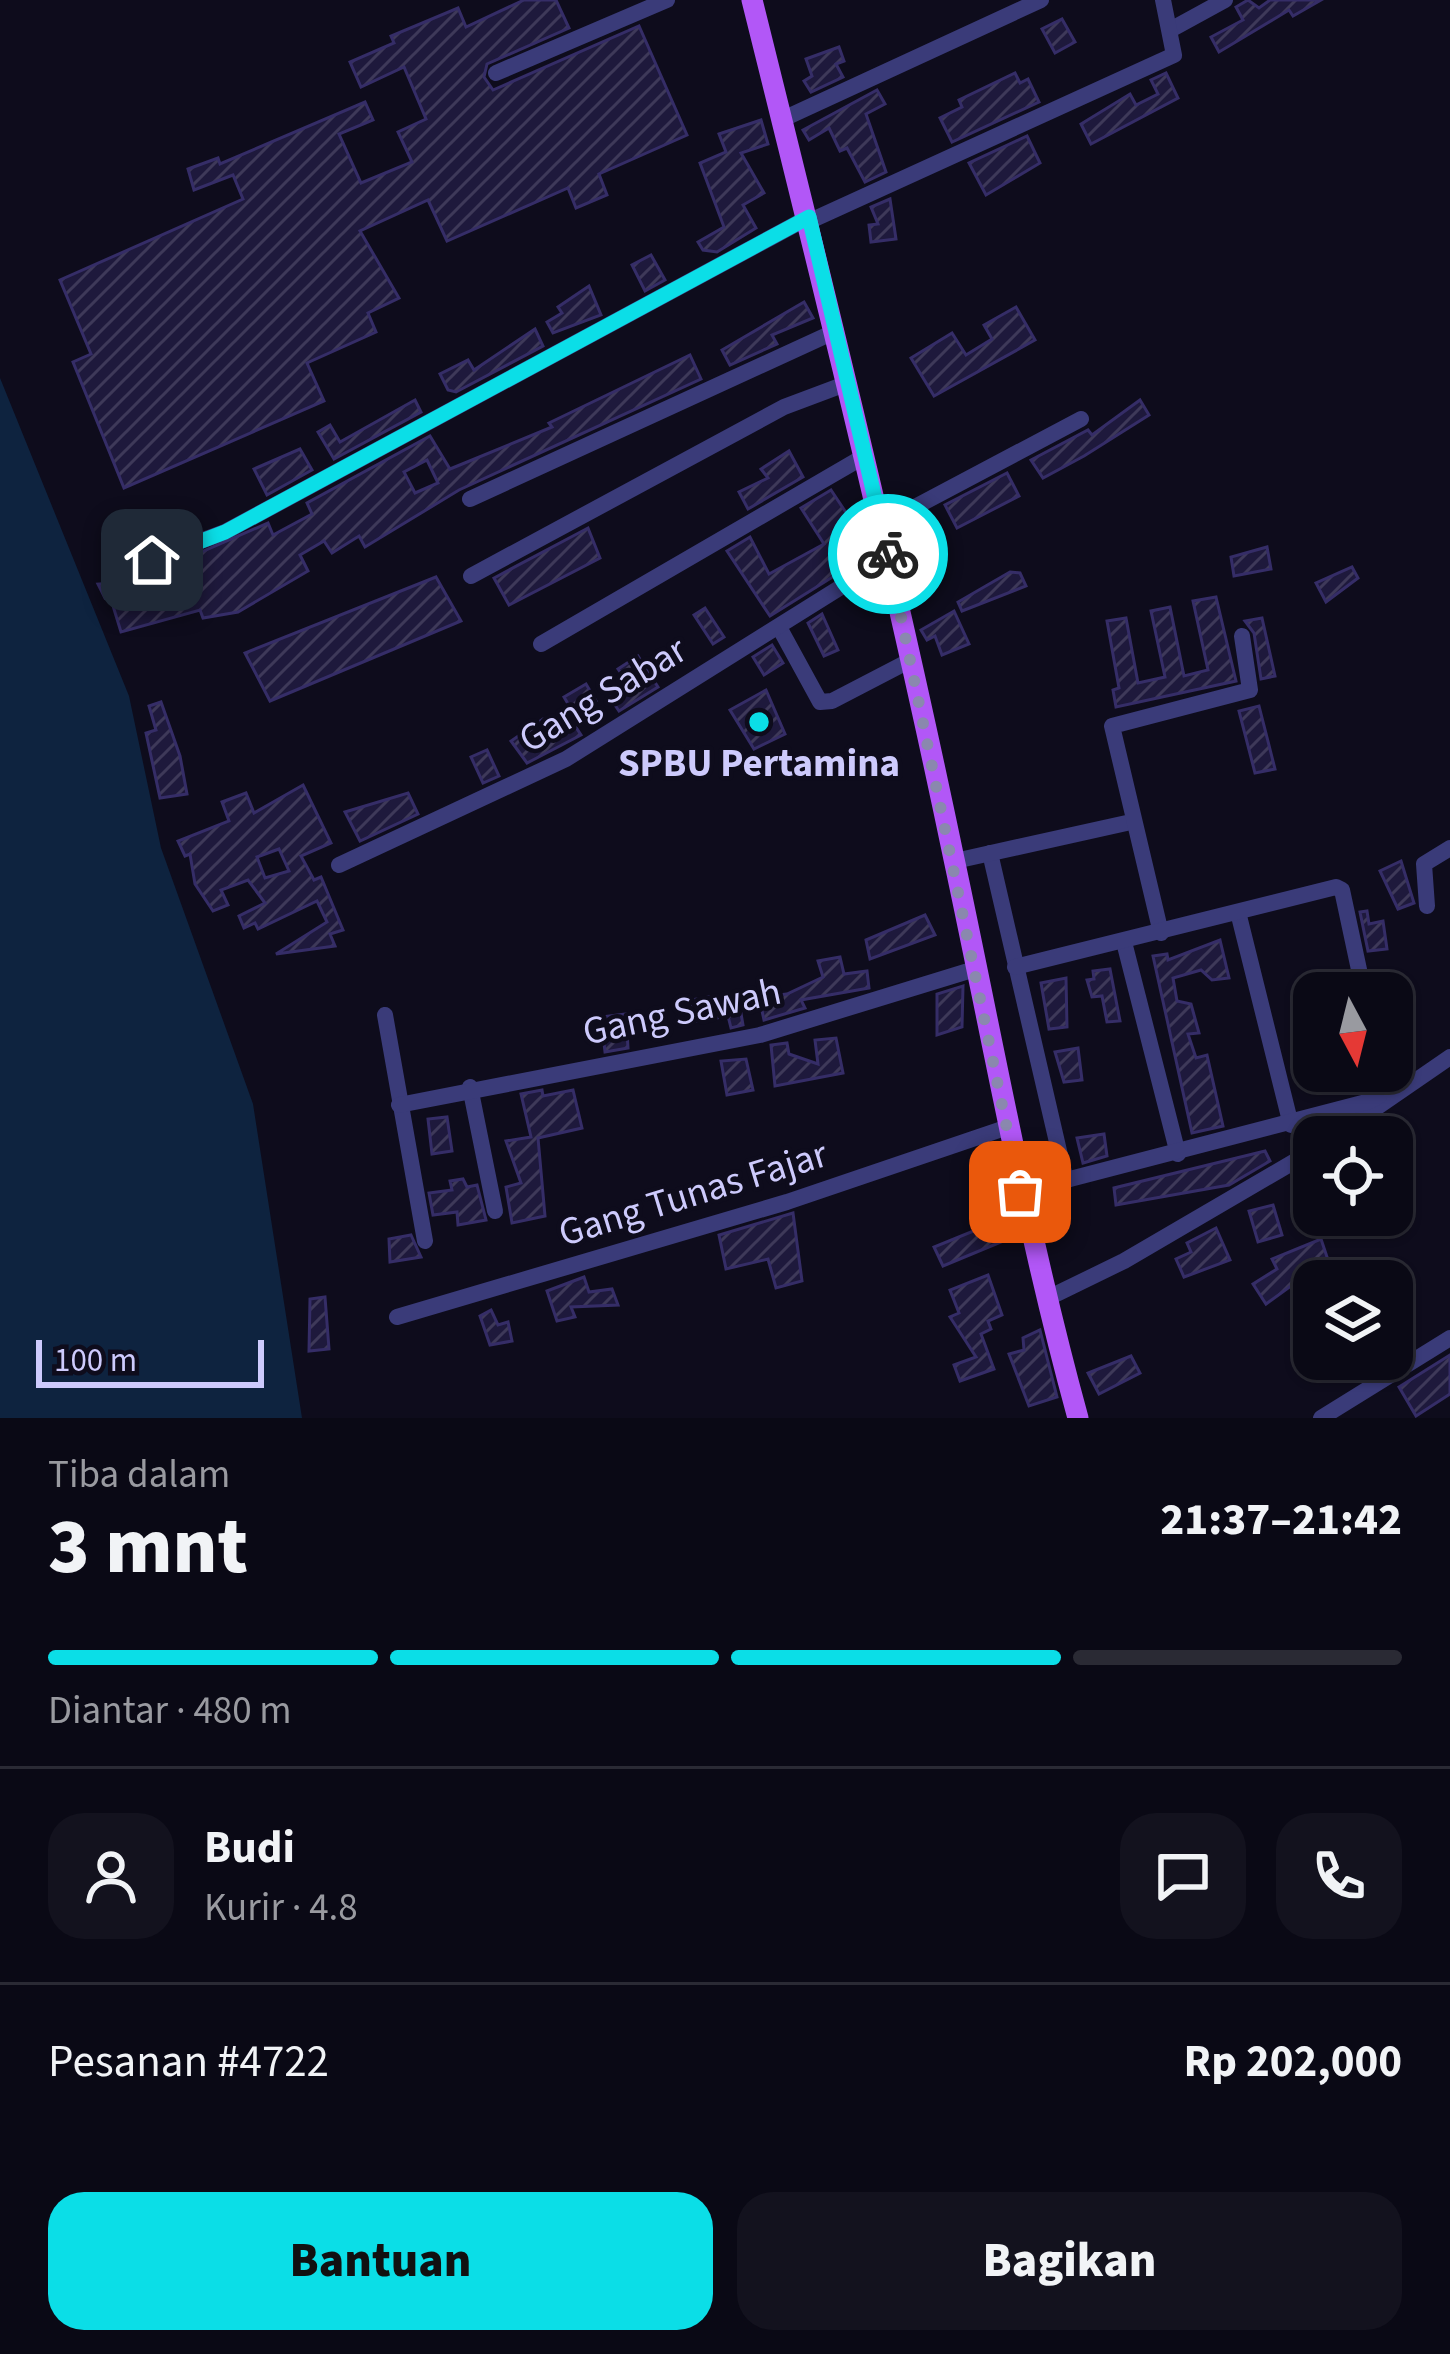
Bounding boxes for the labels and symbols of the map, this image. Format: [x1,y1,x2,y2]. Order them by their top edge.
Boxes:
courier [828,494,948,614]
pin [101,509,203,611]
street label: Gang Sabar [508,623,698,767]
marker: SPBU Pertamina [746,709,772,735]
place label: SPBU Pertamina [618,736,900,792]
street label: Gang Sawah [578,964,786,1060]
north arrow [1293,972,1413,1092]
street label: Gang Tunas Fajar [552,1126,835,1261]
pin [969,1141,1071,1243]
scale bar [36,1334,264,1387]

